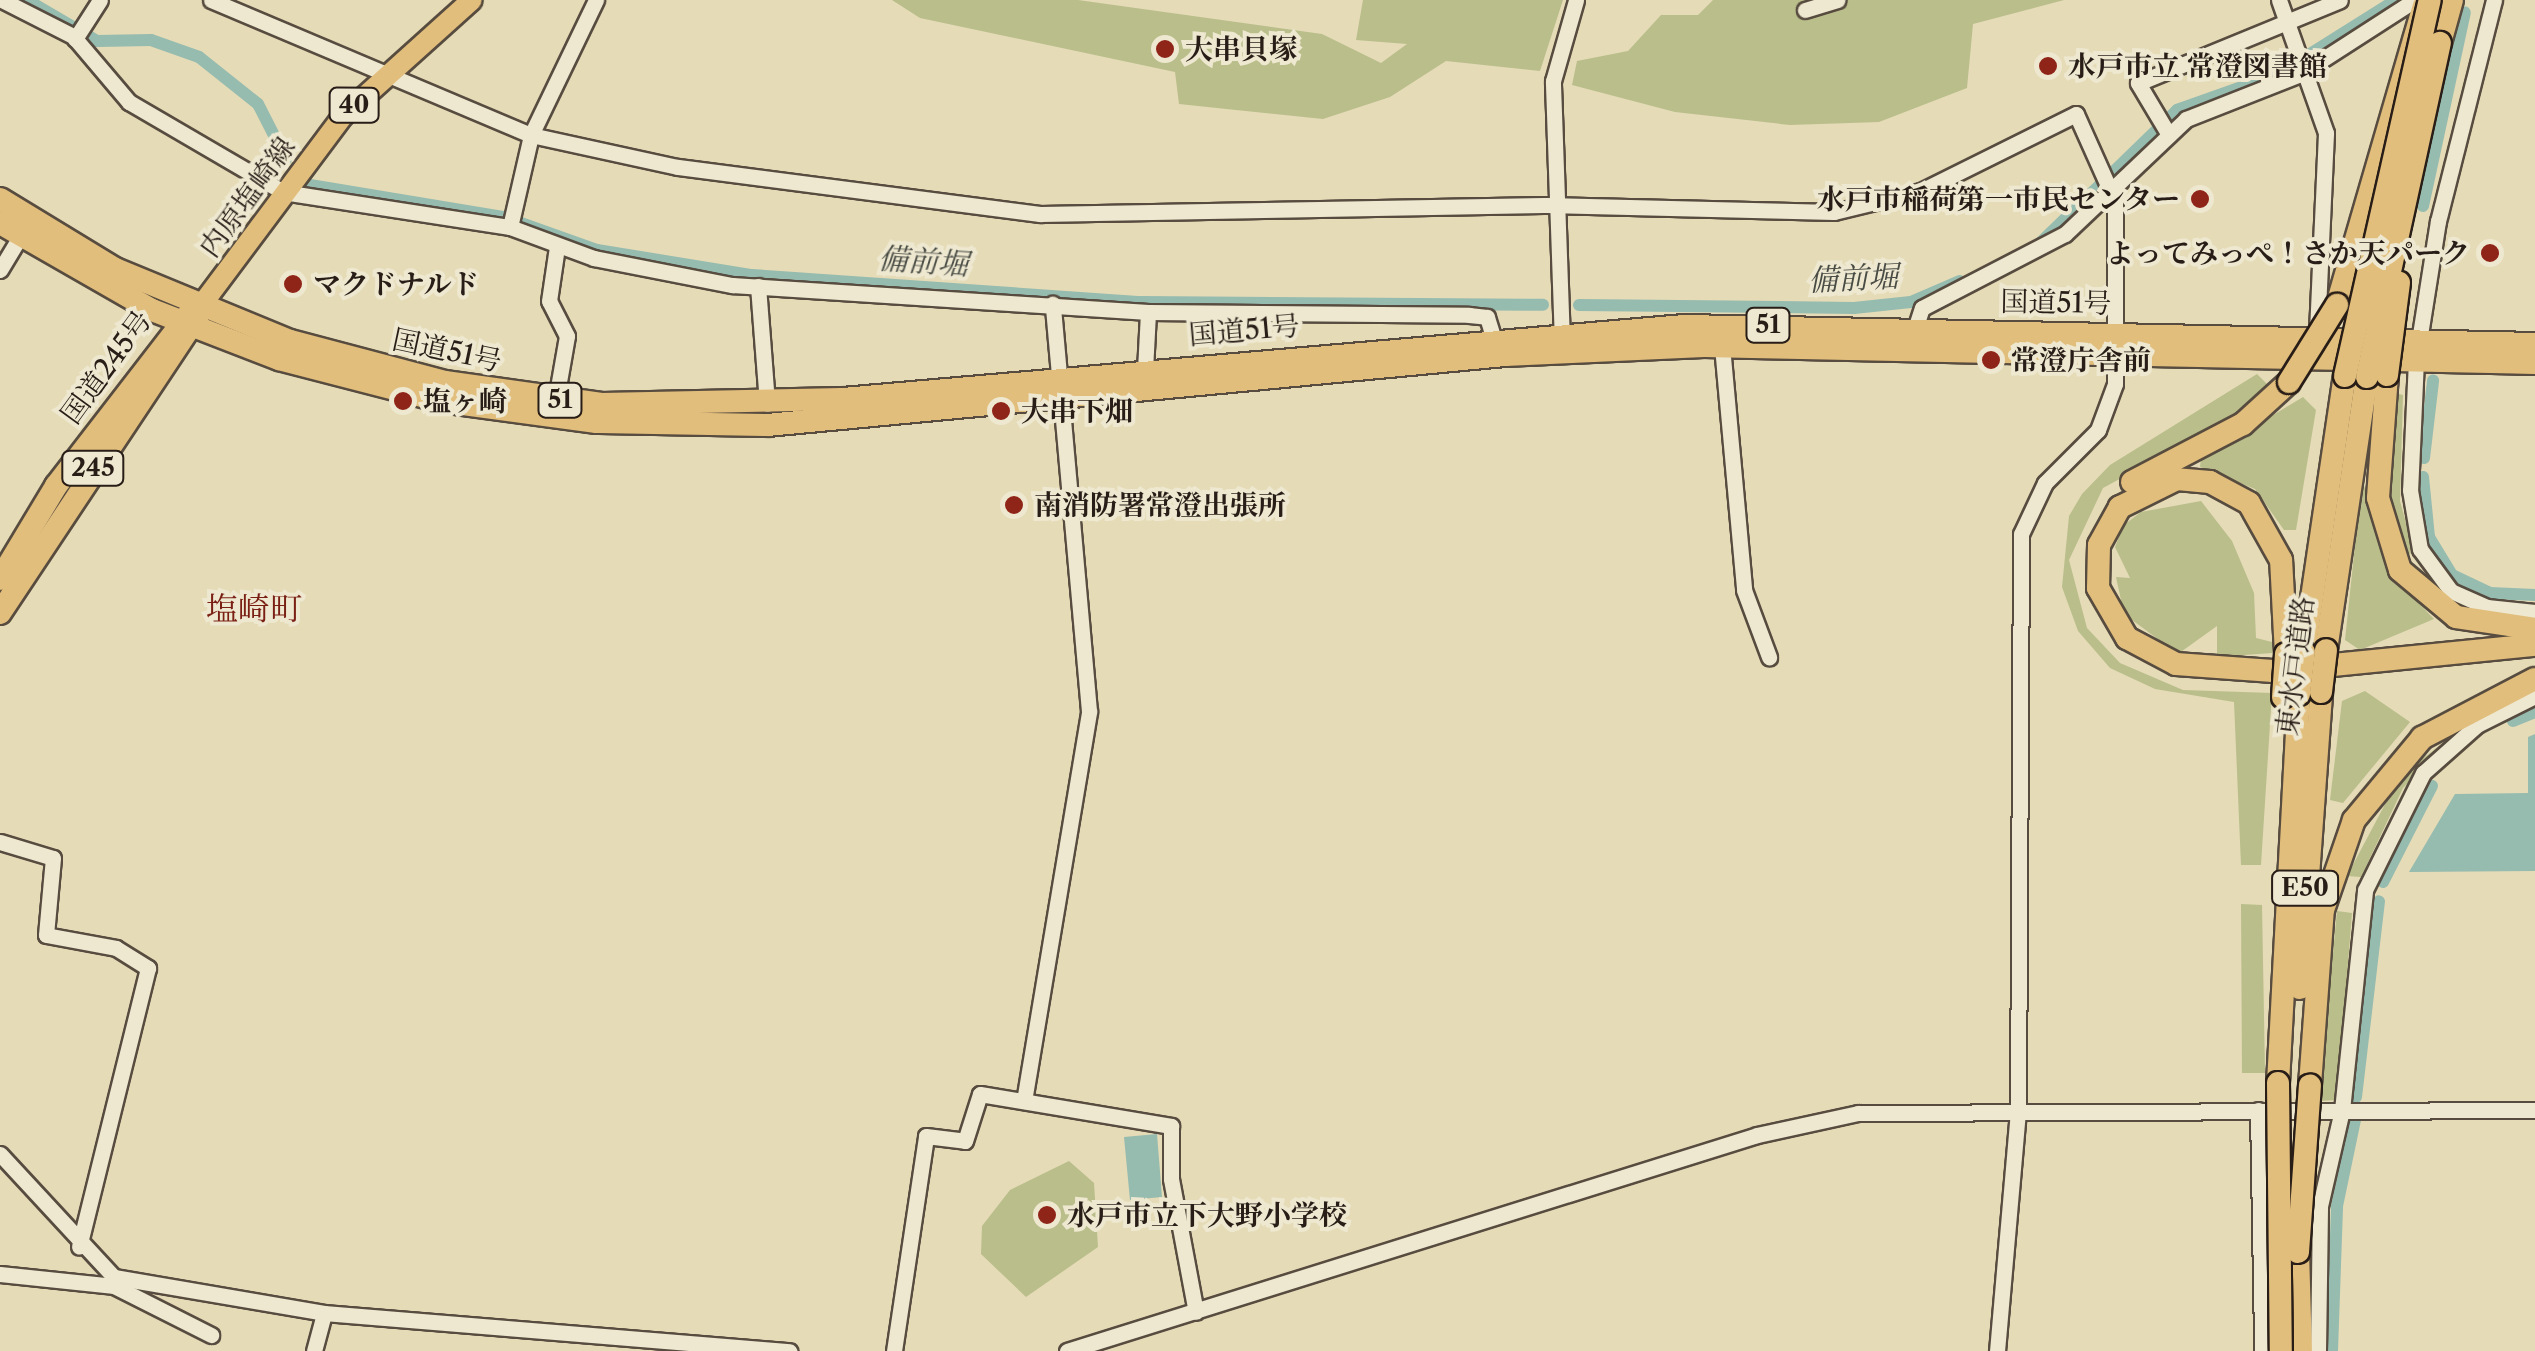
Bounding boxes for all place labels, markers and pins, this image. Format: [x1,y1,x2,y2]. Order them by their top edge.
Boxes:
place label: 大串貝塚 [1185,32,1297,66]
marker: 大串貝塚 [1154,38,1176,60]
place label: 水戸市立 常澄図書館 [2068,49,2327,83]
marker: 水戸市立 常澄図書館 [2037,55,2059,77]
place label: 水戸市稲荷第一市民センター [1816,182,2180,216]
marker: 水戸市稲荷第一市民センター [2189,188,2211,210]
place label: よってみっぺ！さか天パーク [2106,236,2470,270]
marker: よってみっぺ！さか天パーク [2479,242,2501,264]
place label: マクドナルド [313,267,481,301]
marker: マクドナルド [282,273,304,295]
place label: 常澄庁舎前 [2011,343,2151,377]
marker: 常澄庁舎前 [1980,349,2002,371]
place label: 塩ヶ崎 [423,384,507,418]
marker: 塩ヶ崎 [392,390,414,412]
place label: 大串下畑 [1021,394,1133,428]
marker: 大串下畑 [990,400,1012,422]
place label: 南消防署常澄出張所 [1034,488,1286,522]
marker: 南消防署常澄出張所 [1003,494,1025,516]
place label: 水戸市立下大野小学校 [1067,1198,1347,1232]
marker: 水戸市立下大野小学校 [1036,1204,1058,1226]

